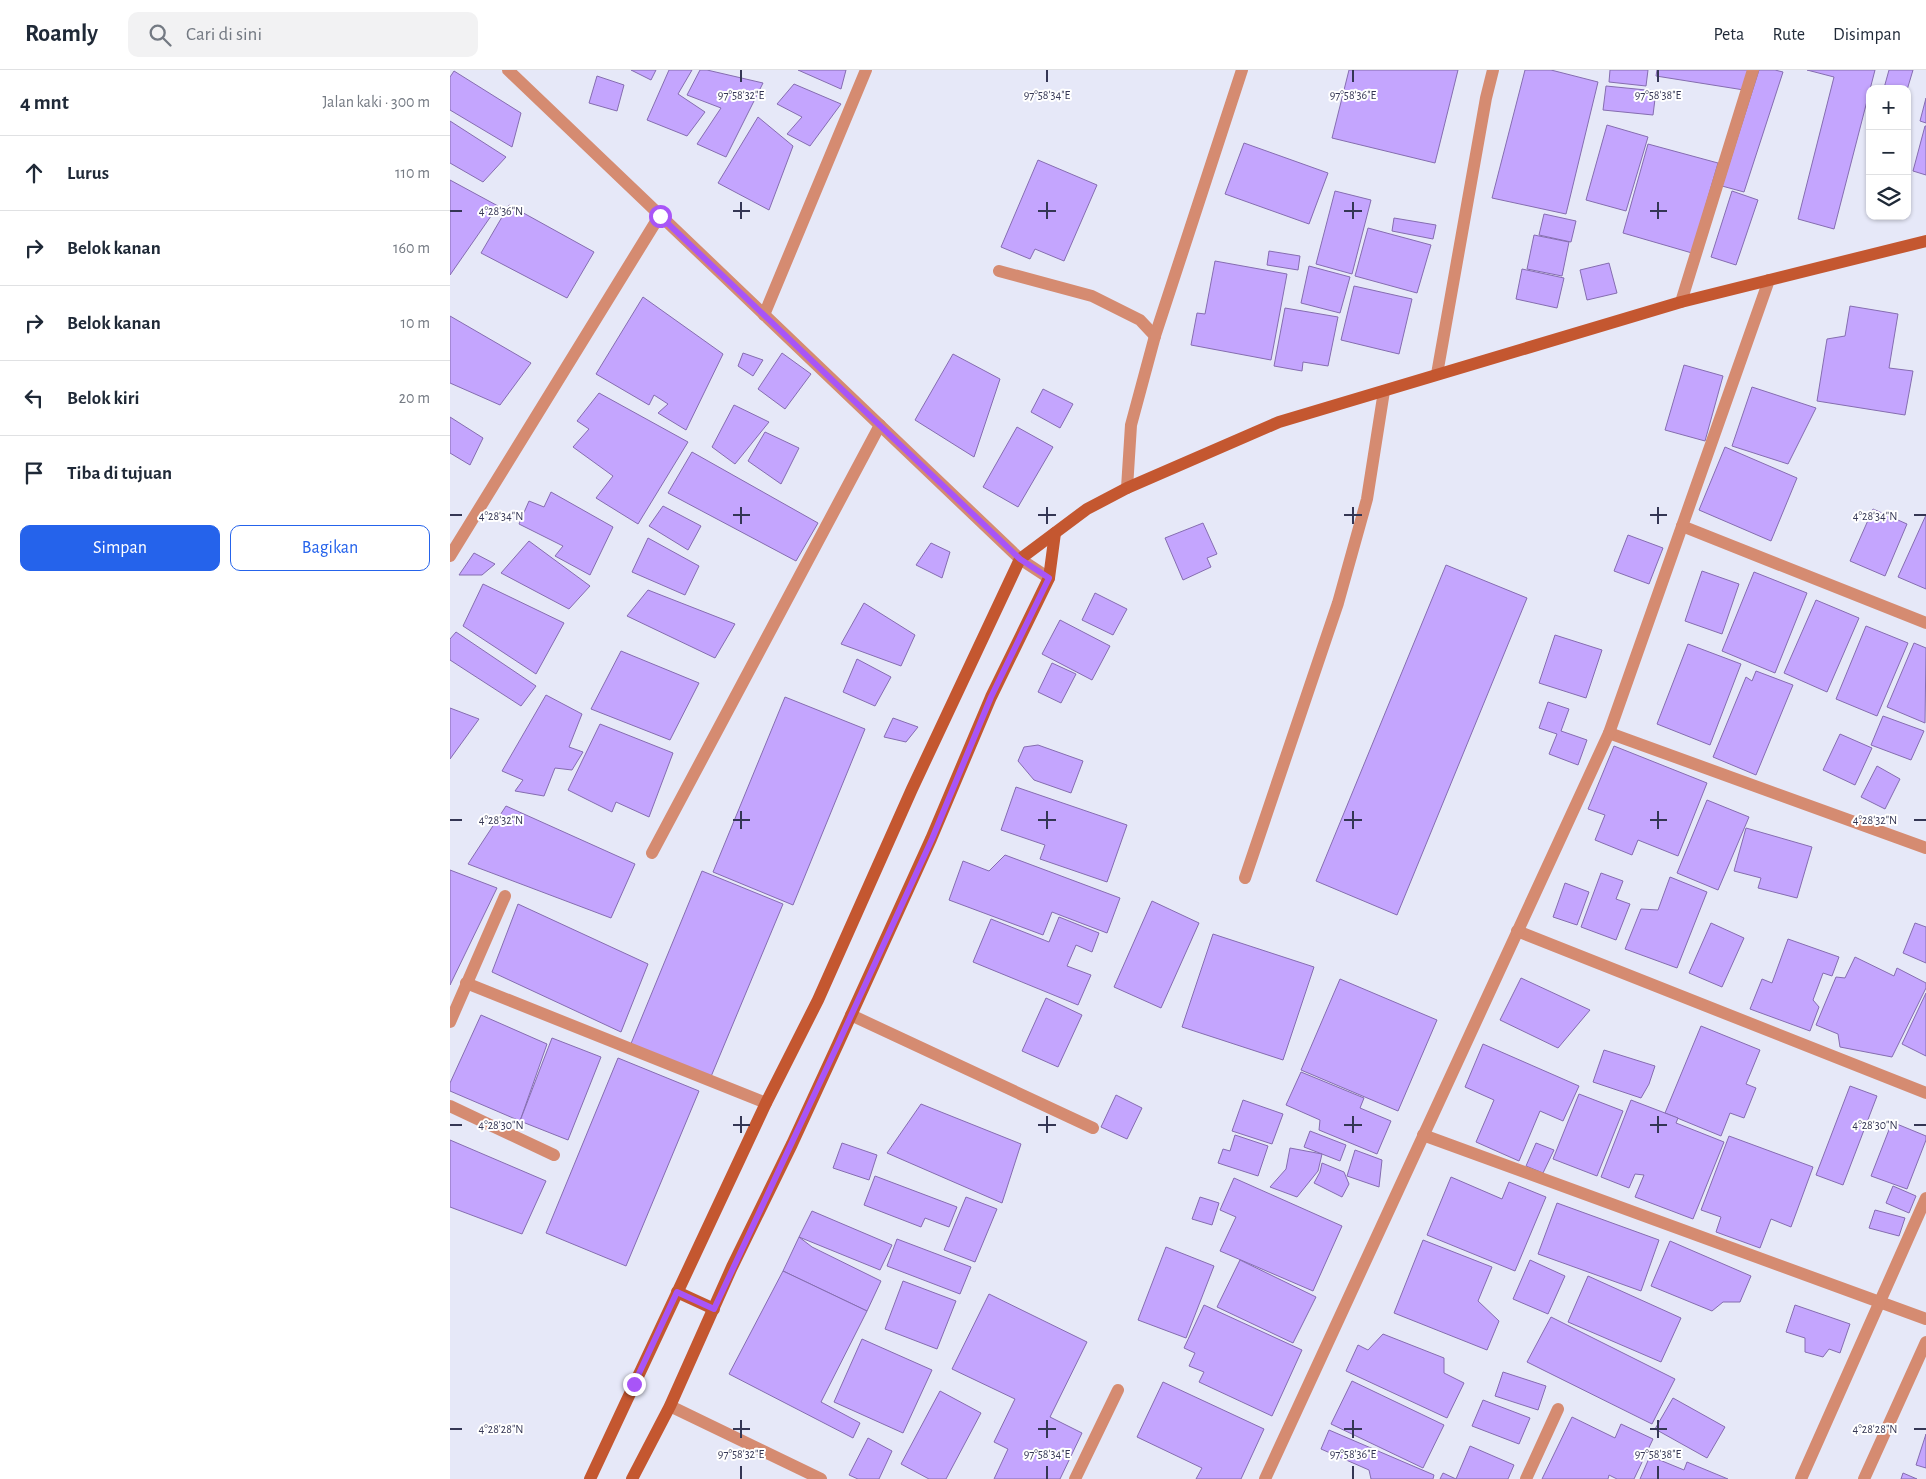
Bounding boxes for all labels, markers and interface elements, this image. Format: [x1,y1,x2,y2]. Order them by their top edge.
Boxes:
search box [128,12,478,57]
icon: search [146,21,174,49]
text: Roamly [25,22,98,46]
text: Cari di sini [186,25,262,44]
text: Peta [1713,26,1744,44]
text: Rute [1772,26,1805,44]
text: Disimpan [1833,26,1901,44]
map controls [1866,85,1911,220]
button: + [1866,85,1911,130]
text: 97°58'32"E [718,89,764,101]
text: 97°58'34"E [1024,89,1071,101]
text: 97°58'36"E [1330,89,1377,101]
text: 97°58'38"E [1635,89,1682,101]
text: 4 mnt [20,92,69,113]
text: Jalan kaki · 300 m [322,94,430,110]
button: − [1866,130,1911,175]
icon: ahead [20,159,48,187]
text: Lurus [67,164,109,183]
text: 110 m [395,165,430,181]
button: layers [1866,175,1911,220]
text: 4°28'36"N [479,205,523,217]
route start [649,205,672,228]
icon: right [20,234,48,262]
text: Belok kanan [67,239,161,258]
text: 160 m [393,240,430,256]
icon: right [20,309,48,337]
text: Belok kanan [67,314,161,333]
text: 10 m [401,315,430,331]
icon: left [20,384,48,412]
text: Belok kiri [67,389,139,408]
text: 20 m [399,390,430,406]
icon: arrive [20,459,48,487]
text: Tiba di tujuan [67,464,172,483]
text: 4°28'34"N [479,510,523,522]
text: 4°28'34"N [1853,510,1897,522]
button: Simpan [20,525,220,571]
button: Bagikan [230,525,430,571]
text: 4°28'32"N [479,814,523,826]
text: 4°28'32"N [1853,814,1897,826]
text: 4°28'30"N [478,1119,524,1131]
text: 4°28'30"N [1852,1119,1898,1131]
route end [623,1373,646,1396]
text: 4°28'28"N [478,1423,524,1435]
text: 4°28'28"N [1852,1423,1898,1435]
text: 97°58'32"E [718,1448,764,1460]
text: 97°58'34"E [1024,1448,1071,1460]
text: 97°58'36"E [1330,1448,1377,1460]
text: 97°58'38"E [1635,1448,1682,1460]

